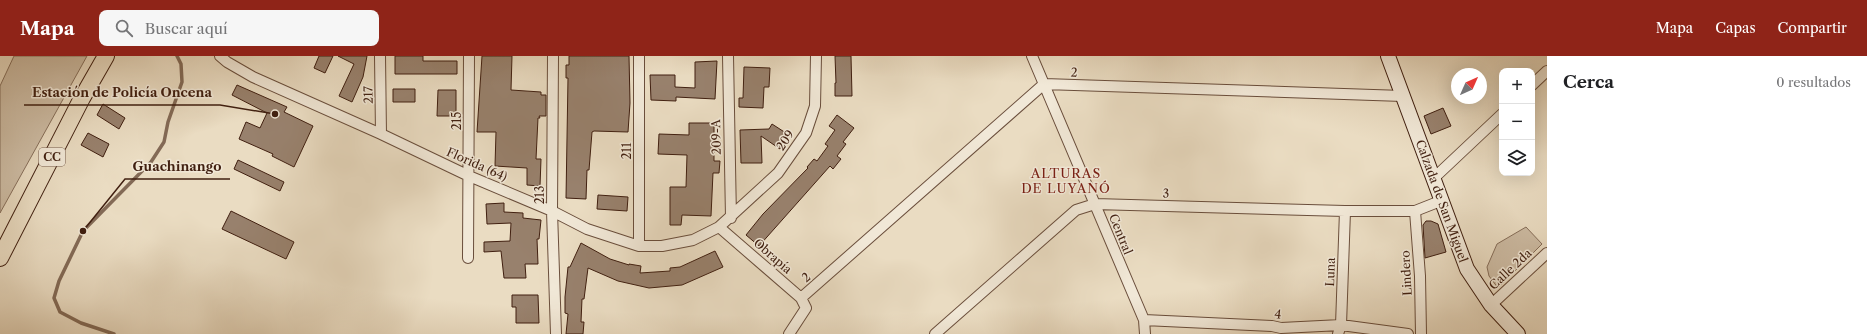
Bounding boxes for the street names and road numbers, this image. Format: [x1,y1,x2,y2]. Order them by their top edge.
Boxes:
street label: 2 [1070,64,1078,80]
street label: 217 [360,86,376,104]
street label: 215 [449,112,464,130]
street label: 209-A [708,118,724,155]
street label: 209 [773,127,797,153]
street label: Calzada de San Miguel [1413,138,1471,265]
street label: 211 [619,143,634,160]
street label: Florida (64) [444,144,510,184]
road number: CC [39,148,65,166]
street label: 3 [1162,185,1170,201]
street label: 213 [532,186,547,204]
street label: Central [1106,211,1136,257]
street label: Obrapía [751,235,796,277]
street label: Calle 2da [1485,245,1535,293]
street label: Lindero [1397,250,1415,296]
street label: Luna [1322,257,1338,287]
street label: 2 [798,269,814,285]
street label: 4 [1274,306,1282,322]

